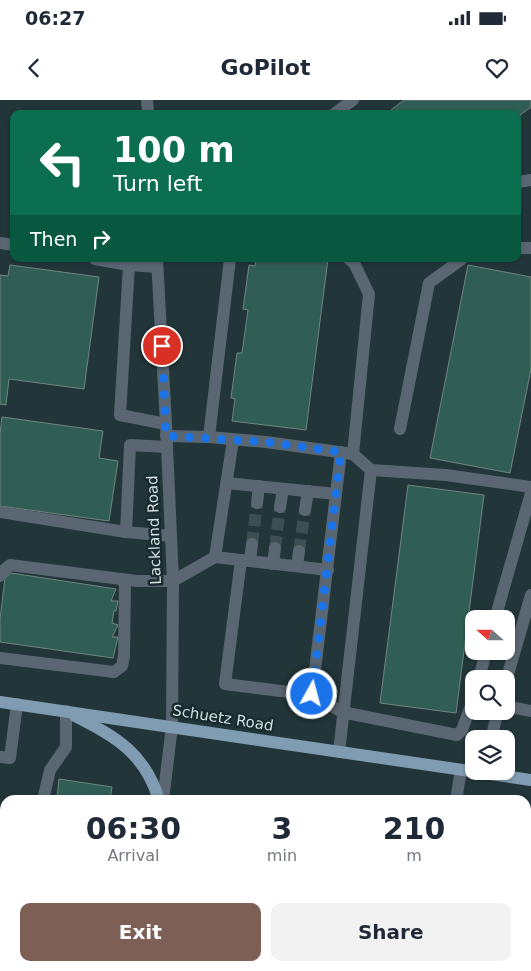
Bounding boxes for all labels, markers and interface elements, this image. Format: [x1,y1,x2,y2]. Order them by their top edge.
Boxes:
text: 06:27 [25,7,85,29]
icon: back [20,54,48,82]
icon: heart [483,54,511,82]
text: GoPilot [220,55,311,80]
icon: left [30,130,95,195]
text: 100 m [113,130,235,170]
text: Turn left [113,171,202,196]
icon: right [87,225,115,253]
text: Then [30,228,77,250]
pin [141,325,183,367]
icon: arrive [148,332,176,360]
street label: Lackland Road [143,475,165,585]
north arrow [465,610,515,660]
map controls [465,610,515,780]
position arrow [285,667,337,719]
button: search [465,670,515,720]
street label: Schuetz Road [171,701,275,735]
button: layers [465,730,515,780]
text: 06:30 [86,811,181,846]
text: 3 [271,811,292,846]
text: 210 [383,811,445,846]
text: Arrival [107,846,159,865]
text: min [267,846,297,865]
text: m [406,846,422,865]
button: Exit [20,903,261,961]
button: Share [271,903,511,961]

